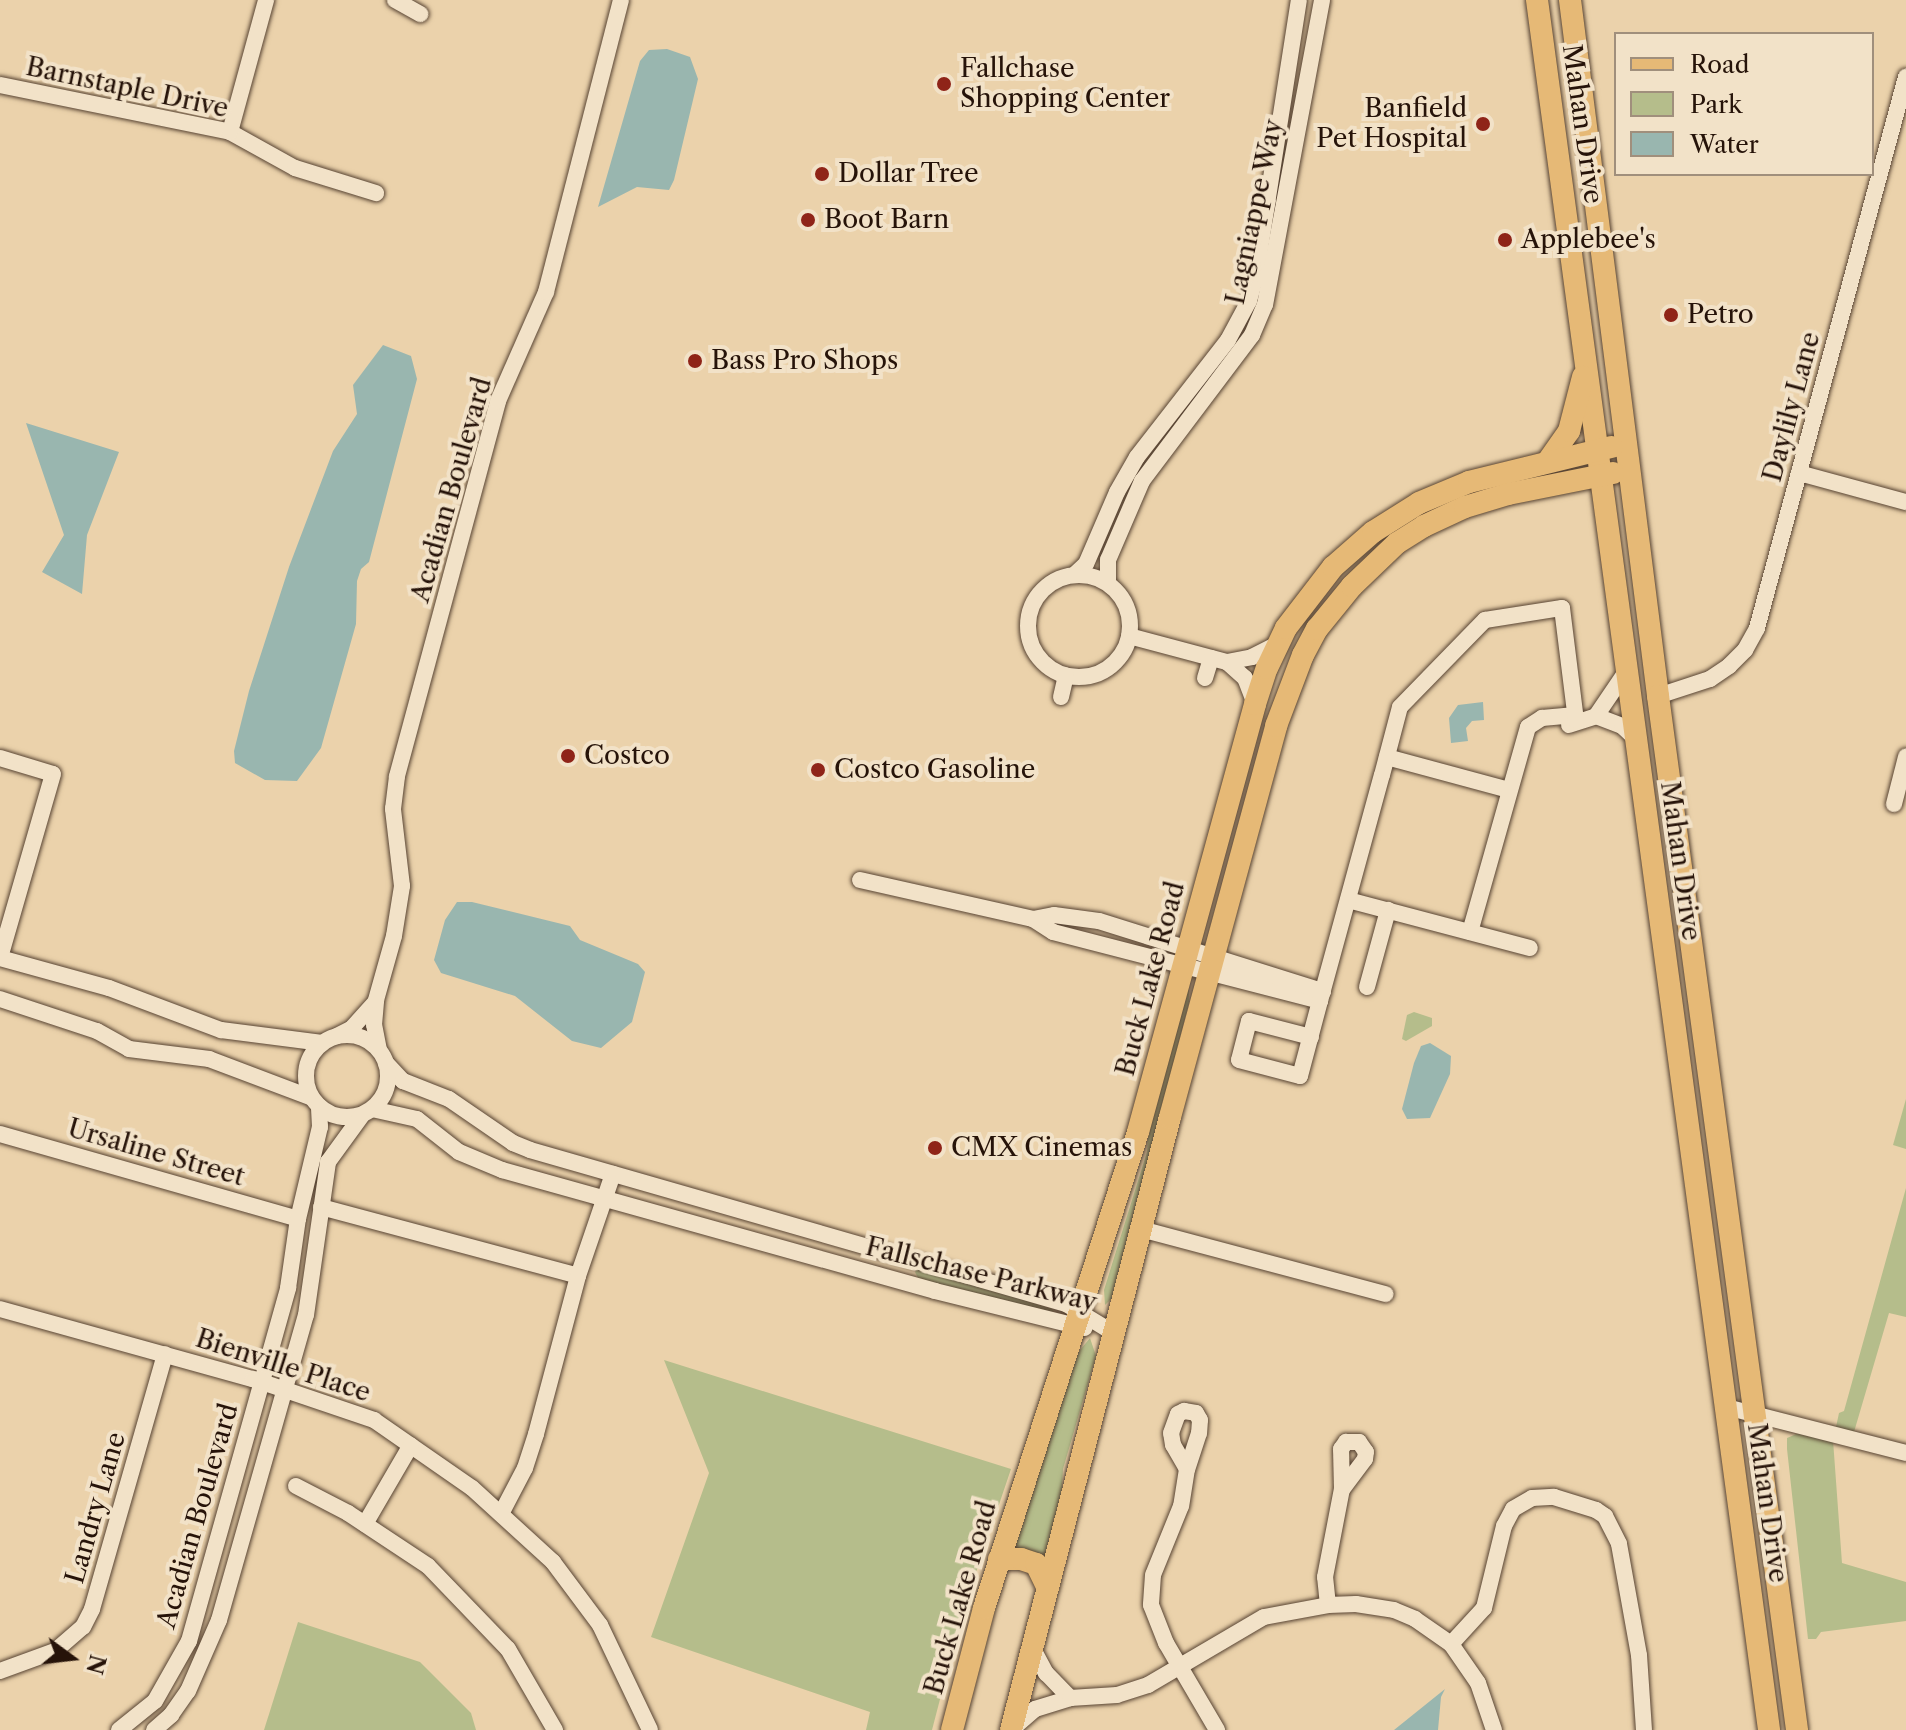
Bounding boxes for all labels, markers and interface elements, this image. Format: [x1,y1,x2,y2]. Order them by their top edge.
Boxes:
legend [1614,32,1874,176]
street label: Mahan Drive [1555,42,1609,206]
text: Road [1690,50,1749,79]
street label: Barnstaple Drive [23,51,231,125]
place label: Fallchase Shopping Center [960,53,1170,114]
marker: Fallchase Shopping Center [935,75,953,93]
text: Park [1690,90,1742,119]
place label: Banfield Pet Hospital [1316,93,1467,154]
marker: Banfield Pet Hospital [1474,115,1492,133]
street label: Lagniappe Way [1220,116,1290,308]
text: Water [1690,130,1759,159]
place label: Dollar Tree [838,158,980,190]
marker: Dollar Tree [813,165,831,183]
place label: Boot Barn [824,204,949,236]
marker: Boot Barn [799,211,817,229]
place label: Applebee's [1521,224,1656,256]
marker: Applebee's [1496,231,1514,249]
place label: Petro [1687,299,1754,331]
marker: Petro [1662,306,1680,324]
street label: Daylily Lane [1757,328,1827,486]
place label: Bass Pro Shops [711,345,898,377]
marker: Bass Pro Shops [686,352,704,370]
street label: Acadian Boulevard [405,374,499,606]
place label: Costco [584,740,670,772]
marker: Costco [559,747,577,765]
place label: Costco Gasoline [834,754,1035,786]
marker: Costco Gasoline [809,761,827,779]
street label: Mahan Drive [1653,779,1707,943]
street label: Buck Lake Road [1110,878,1192,1080]
street label: Ursaline Street [64,1113,248,1193]
place label: CMX Cinemas [951,1132,1133,1164]
marker: CMX Cinemas [926,1139,944,1157]
street label: Fallschase Parkway [862,1231,1100,1319]
street label: Bienville Place [192,1323,374,1409]
street label: Acadian Boulevard [151,1400,245,1632]
street label: Mahan Drive [1740,1421,1794,1585]
street label: Landry Lane [59,1428,133,1588]
street label: Buck Lake Road [918,1497,1004,1699]
north arrow [32,1618,112,1698]
text: N [80,1652,111,1677]

